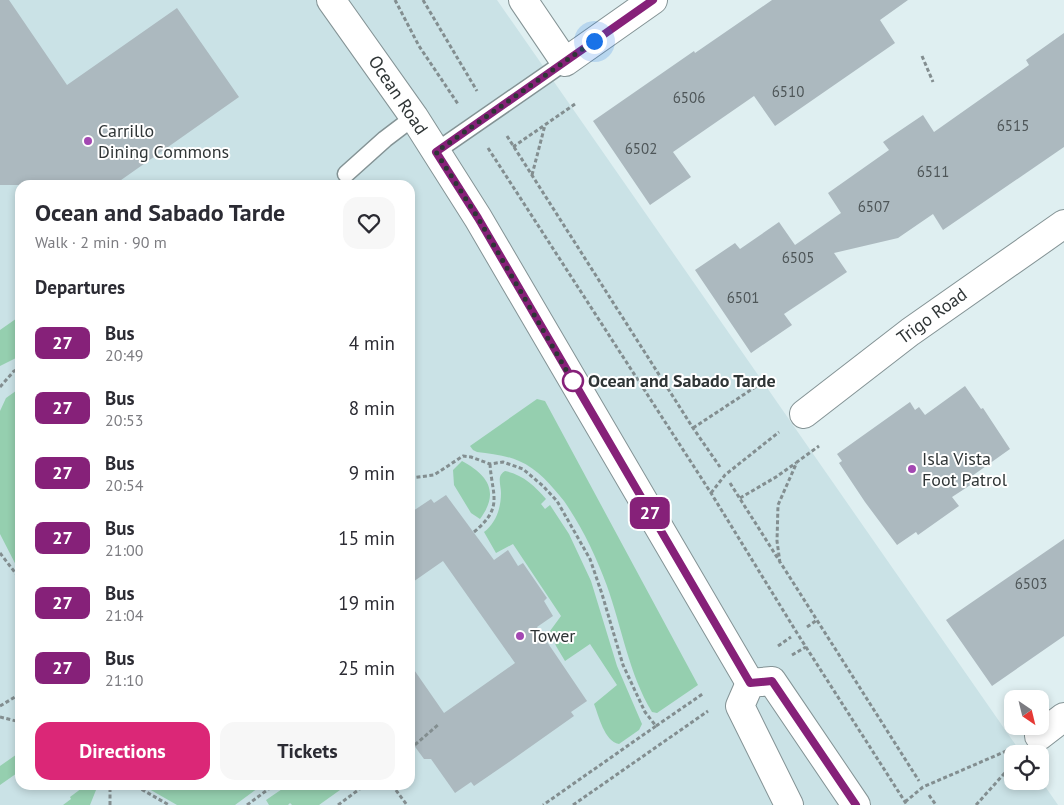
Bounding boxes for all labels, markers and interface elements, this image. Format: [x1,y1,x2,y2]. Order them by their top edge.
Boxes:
your location [582,29,607,54]
street label: Ocean Road [363,51,433,139]
house number: 6510 [772,82,804,101]
house number: 6506 [673,88,705,107]
house number: 6515 [997,116,1029,135]
place label: Carrillo Dining Commons [98,119,229,163]
marker: Carrillo Dining Commons [82,135,94,147]
house number: 6502 [625,139,657,158]
house number: 6511 [917,162,949,181]
text: Ocean and Sabado Tarde [35,197,285,228]
button: heart [343,197,395,249]
house number: 6507 [858,197,890,216]
text: Walk · 2 min · 90 m [35,232,167,252]
house number: 6505 [782,248,814,267]
text: Departures [35,275,125,299]
street label: Trigo Road [892,282,971,349]
house number: 6501 [727,288,759,307]
text: Bus [105,321,134,345]
text: 27 [52,331,73,354]
text: 4 min [349,331,395,355]
text: 20:49 [105,345,143,365]
place label: Ocean and Sabado Tarde [588,369,776,392]
marker: Ocean and Sabado Tarde [562,370,584,392]
text: Bus [105,386,134,410]
text: 27 [52,396,73,419]
text: 8 min [349,396,395,420]
text: 20:53 [105,410,143,430]
place label: Isla Vista Foot Patrol [922,447,1008,491]
text: Bus [105,451,134,475]
text: 27 [52,461,73,484]
text: 9 min [349,461,395,485]
marker: Isla Vista Foot Patrol [906,463,918,475]
text: 20:54 [105,475,143,495]
line badge: 27 [628,497,672,529]
text: 27 [640,501,660,524]
text: Bus [105,516,134,540]
text: 27 [52,526,73,549]
text: 15 min [338,526,395,550]
text: 21:00 [105,540,143,560]
house number: 6503 [1015,574,1047,593]
text: Bus [105,581,134,605]
text: 27 [52,591,73,614]
text: 19 min [338,591,395,615]
text: 21:04 [105,605,143,625]
place label: Tower [530,624,575,647]
marker: Tower [514,630,526,642]
text: Bus [105,646,134,670]
text: 27 [52,656,73,679]
text: 25 min [338,656,395,680]
text: 21:10 [105,670,143,690]
north arrow [1004,690,1049,735]
map controls [1004,690,1049,790]
button: Directions [35,722,210,780]
button: Tickets [220,722,395,780]
button: locate [1004,745,1049,790]

